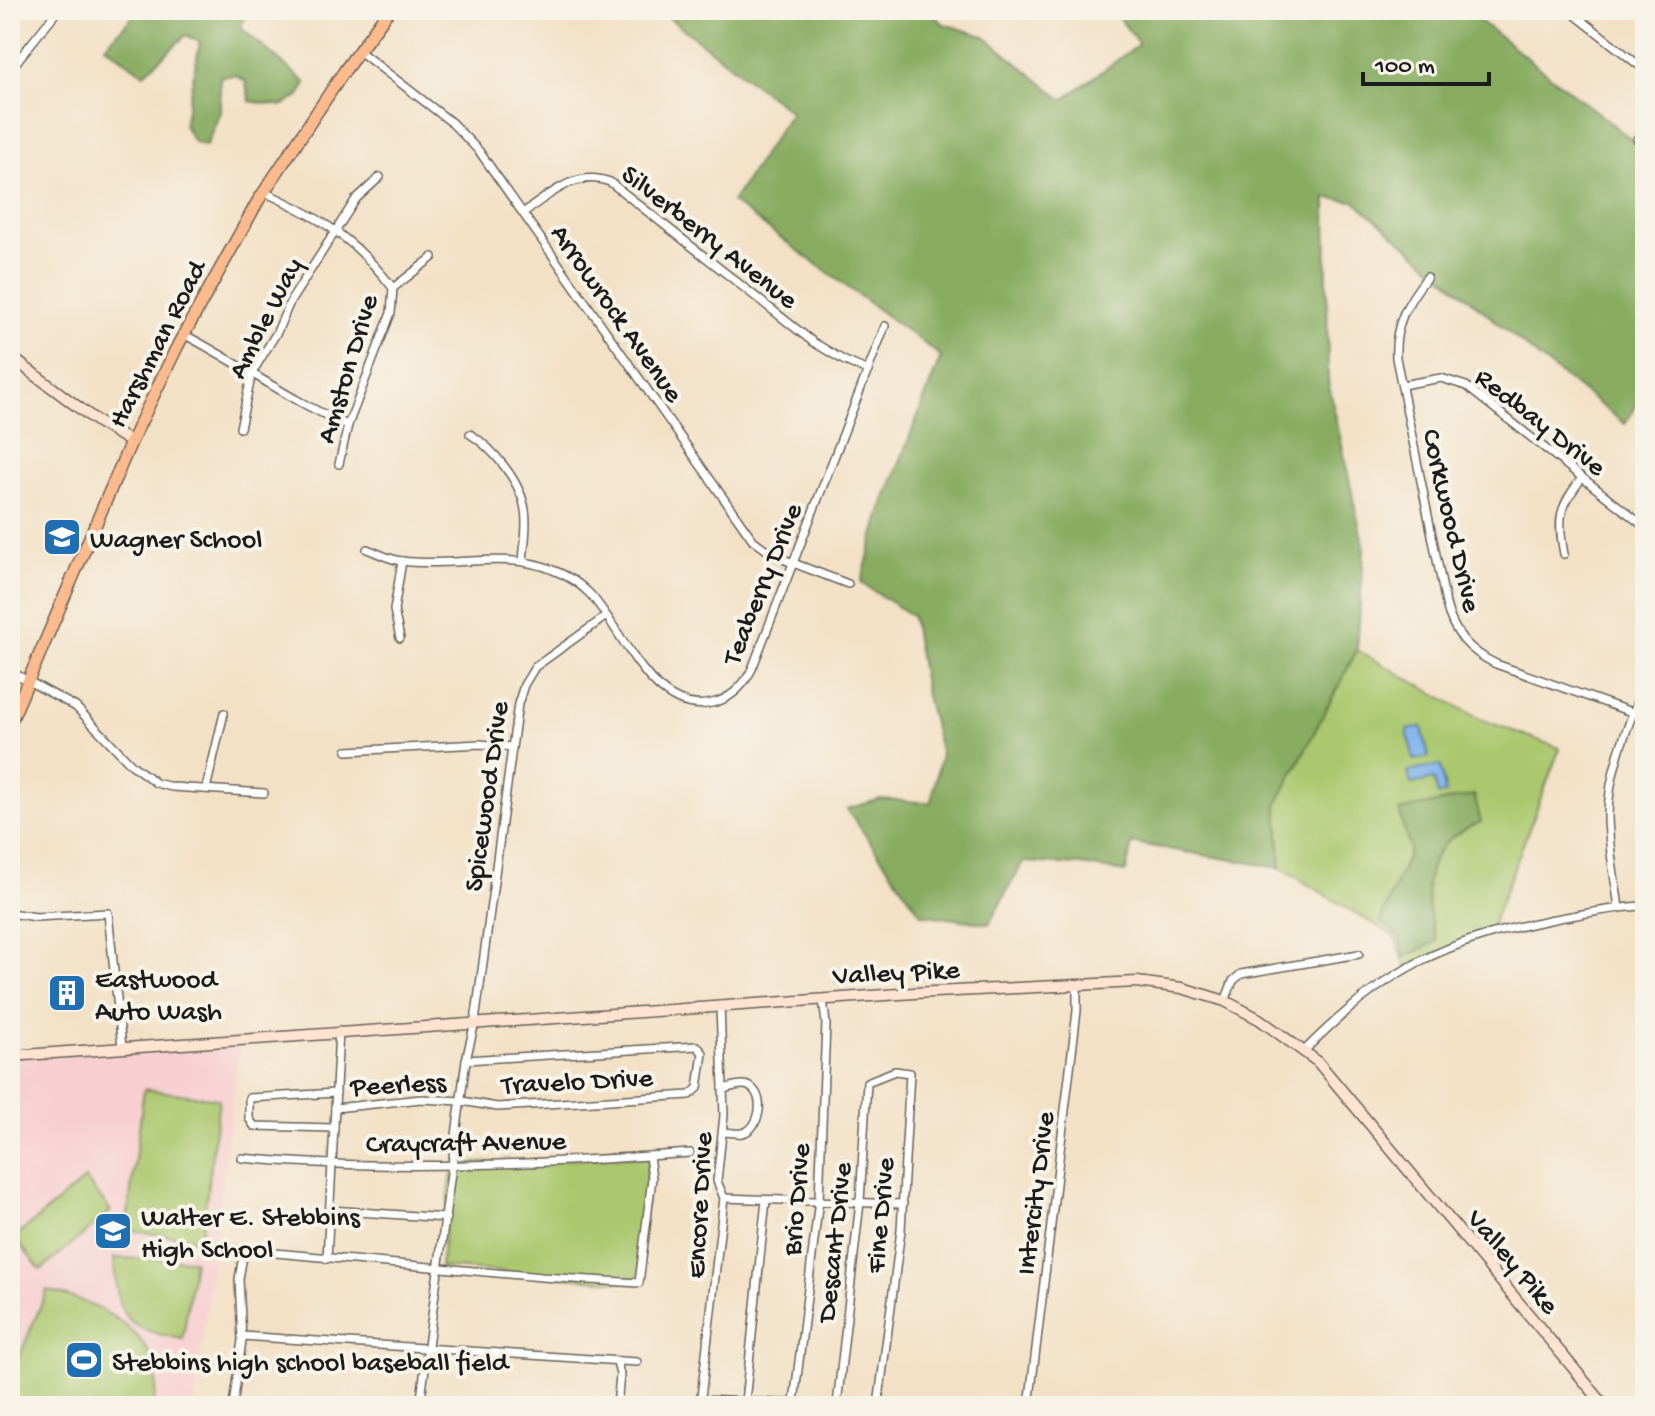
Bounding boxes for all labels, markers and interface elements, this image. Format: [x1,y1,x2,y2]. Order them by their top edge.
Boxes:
scale bar [1363,36,1489,86]
text: 100 m [1374,53,1435,82]
street label: Silverberry Avenue [613,159,804,318]
street label: Arrowrock Avenue [542,219,689,410]
street label: Amble Way [222,253,312,385]
street label: Harshman Road [103,254,216,434]
street label: Amston Drive [311,291,388,448]
street label: Redbay Drive [1467,362,1612,485]
street label: Corkwood Drive [1413,426,1487,616]
street label: Teaberry Drive [716,499,812,672]
school or university icon: Wagner School [41,516,83,558]
place label: Wagner School [90,525,262,558]
street label: Spicewood Drive [459,699,518,894]
street label: Valley Pike [831,955,961,994]
place label: Eastwood Auto Wash [95,965,222,1030]
building icon: Eastwood Auto Wash [46,972,88,1014]
street label: Travelo Drive [499,1063,654,1104]
street label: Peerless [349,1067,447,1106]
street label: Intercity Drive [1011,1109,1064,1277]
street label: Craycraft Avenue [366,1126,567,1163]
street label: Encore Drive [681,1131,722,1279]
street label: Brio Drive [777,1141,820,1258]
street label: Fine Drive [861,1156,904,1276]
street label: Descant Drive [811,1160,861,1326]
place label: Walter E. Stebbins High School [141,1203,361,1268]
street label: Valley Pike [1458,1203,1565,1322]
school or university icon: Walter E. Stebbins High School [92,1210,134,1252]
sports icon: Stebbins high school baseball field [63,1339,105,1381]
place label: Stebbins high school baseball field [112,1348,511,1381]

